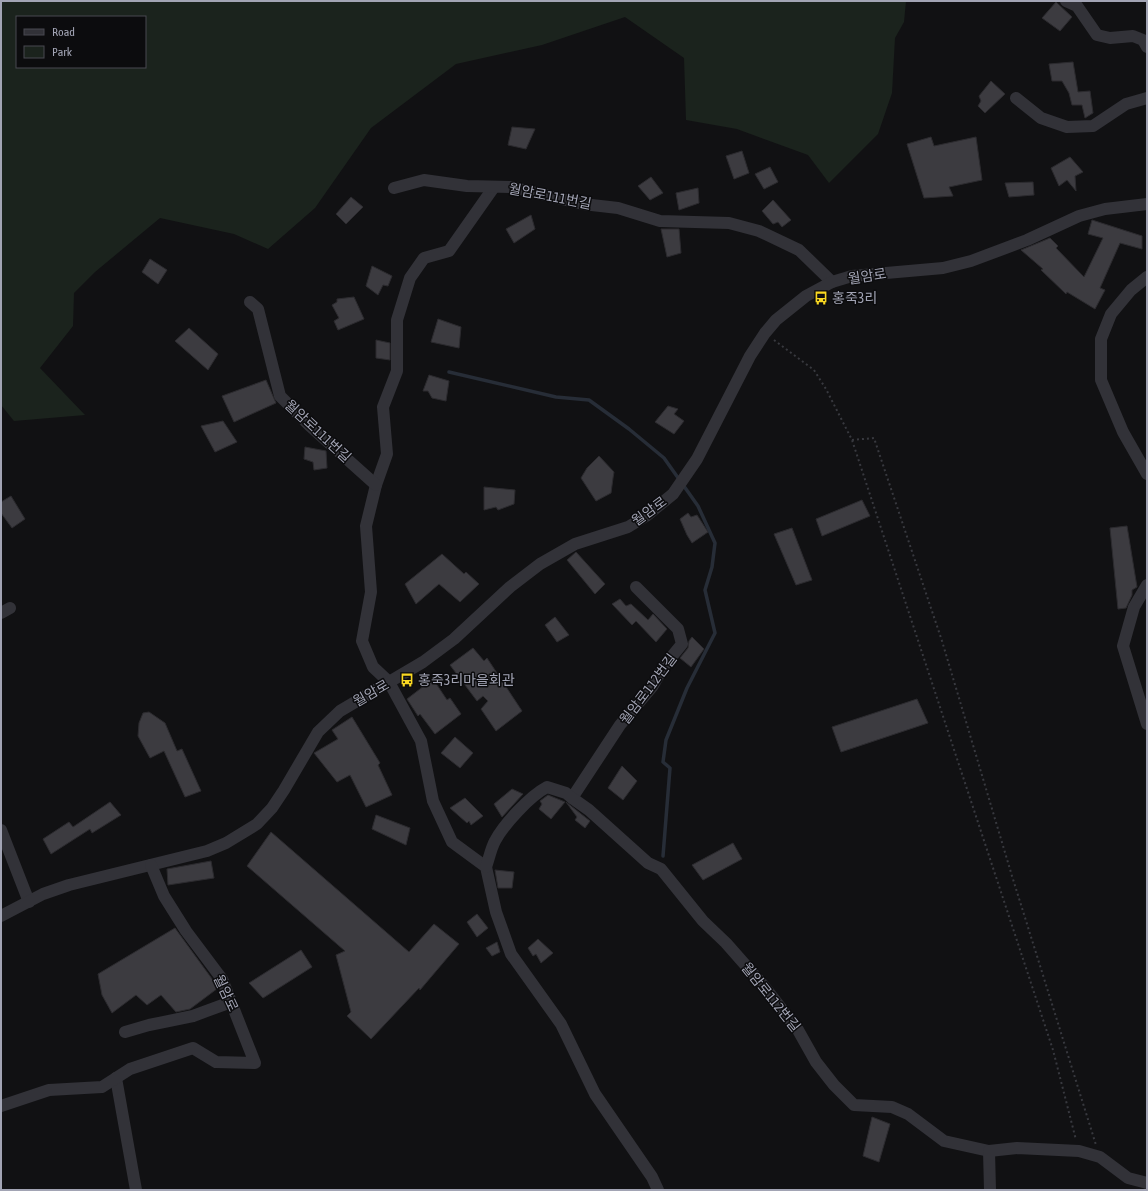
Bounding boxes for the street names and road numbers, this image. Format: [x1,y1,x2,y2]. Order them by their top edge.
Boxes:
street label: 월암로111번길 [507,180,593,212]
street label: 월암로 [847,265,887,287]
street label: 월암로111번길 [282,396,354,466]
street label: 월암로 [629,493,669,529]
street label: 월암로112번길 [616,651,680,727]
street label: 월암로 [350,676,392,710]
street label: 월암로112번길 [738,959,804,1035]
street label: 월암로 [211,972,241,1014]

